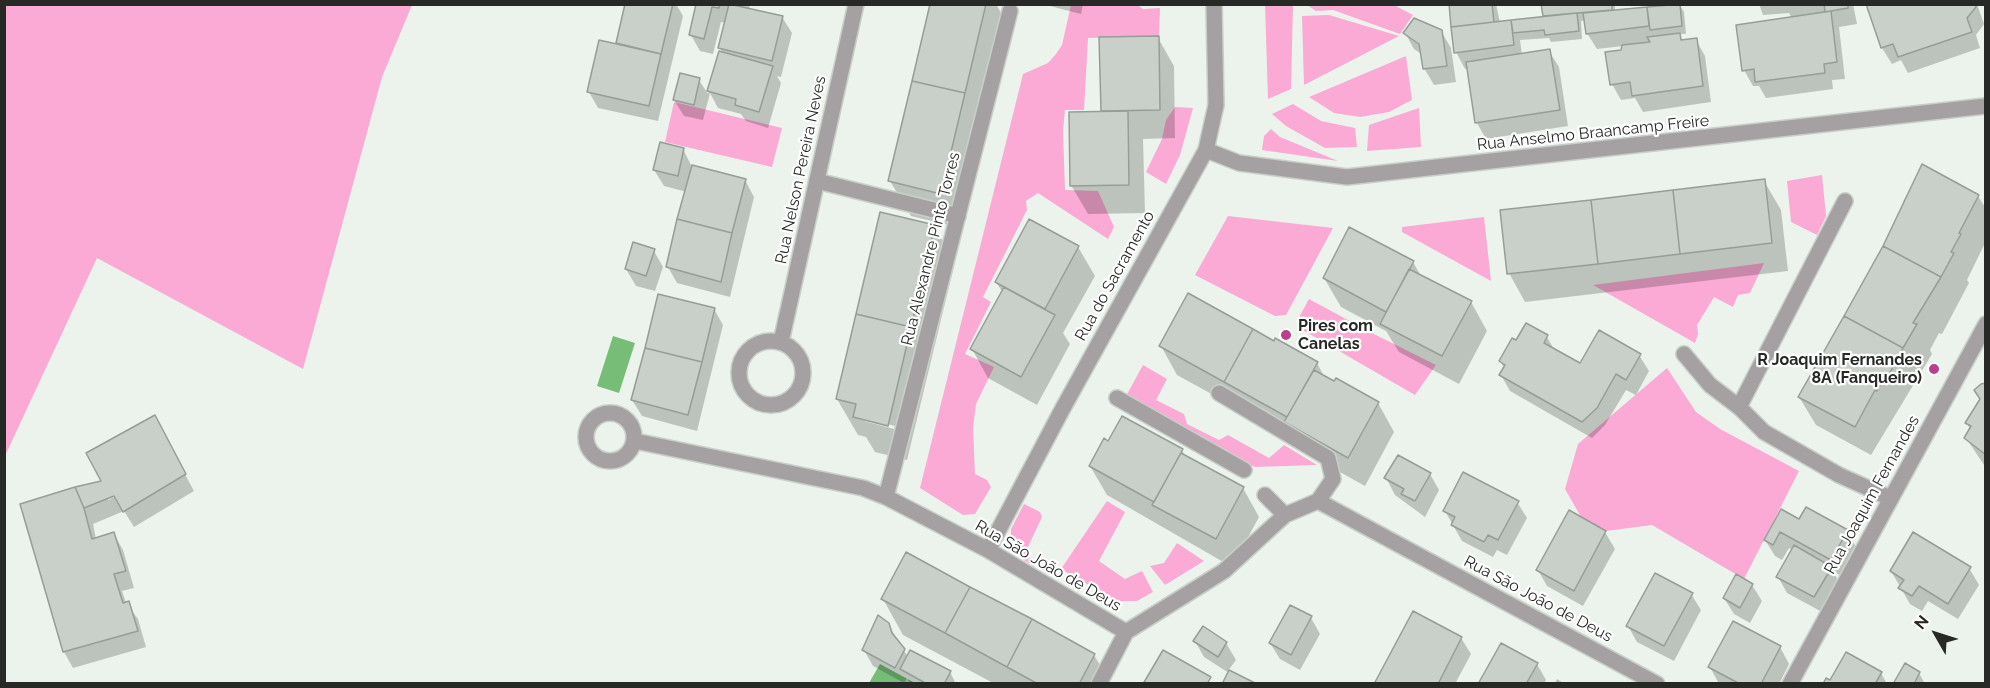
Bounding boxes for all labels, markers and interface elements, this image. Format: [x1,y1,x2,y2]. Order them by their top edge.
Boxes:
street label: Rua Nelson Pereira Neves [772,74,830,266]
street label: Rua Anselmo Braancamp Freire [1476,111,1710,155]
street label: Rua Alexandre Pinto Torres [898,150,964,348]
street label: Rua do Sacramento [1071,208,1159,344]
place label: Pires com Canelas [1298,316,1373,354]
marker: Pires com Canelas [1279,328,1293,342]
place label: R Joaquim Fernandes 8A (Fanqueiro) [1757,350,1922,388]
marker: R Joaquim Fernandes 8A (Fanqueiro) [1927,362,1941,376]
street label: Rua Joaquim Fernandes [1820,412,1924,578]
street label: Rua São João de Deus [972,516,1124,616]
street label: Rua São João de Deus [1460,552,1616,646]
north arrow [1906,604,1966,664]
text: N [1910,612,1933,633]

